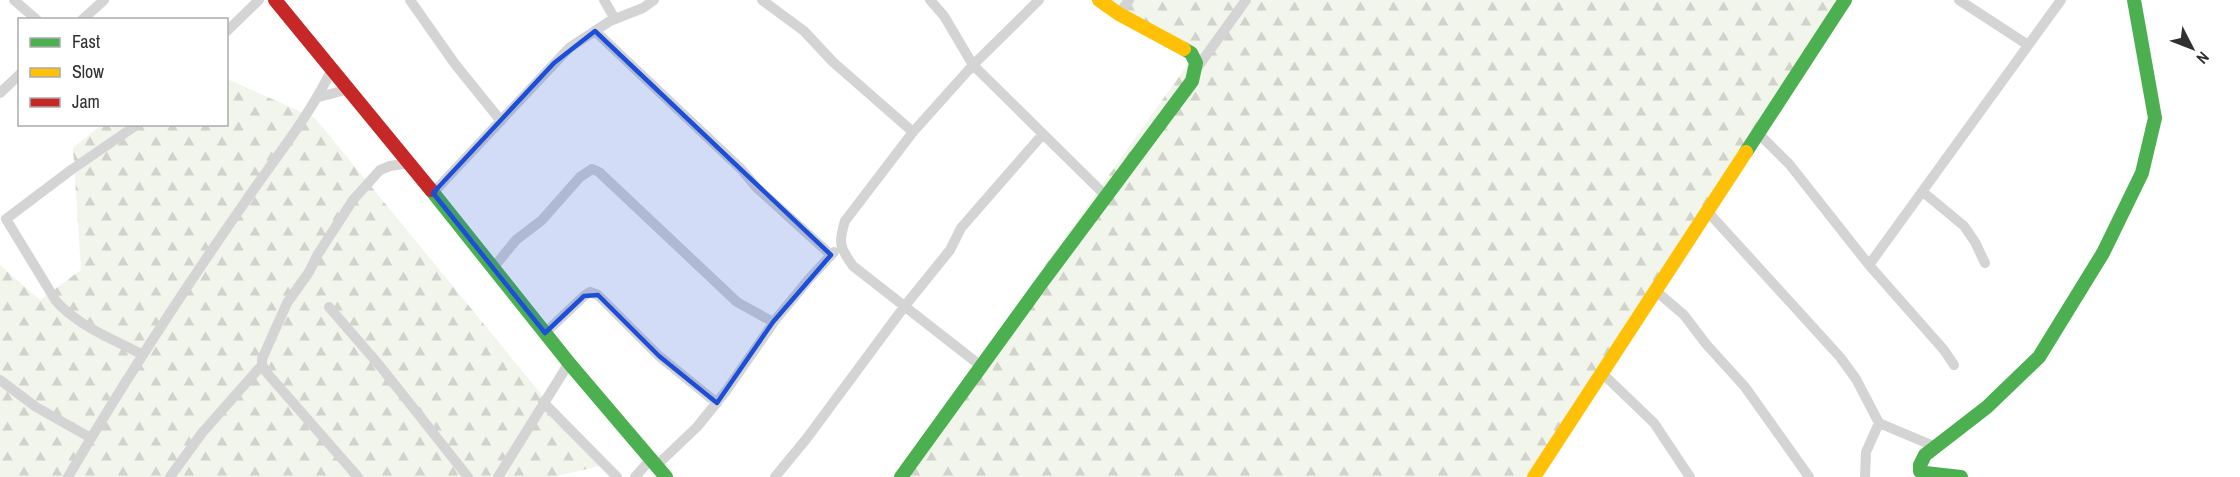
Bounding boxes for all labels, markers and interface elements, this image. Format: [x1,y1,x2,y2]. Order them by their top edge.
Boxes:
legend [18,18,228,126]
north arrow [2162,18,2222,78]
text: Fast [72,29,100,54]
text: N [2192,47,2214,69]
text: Slow [72,59,104,84]
text: Jam [72,89,100,114]

